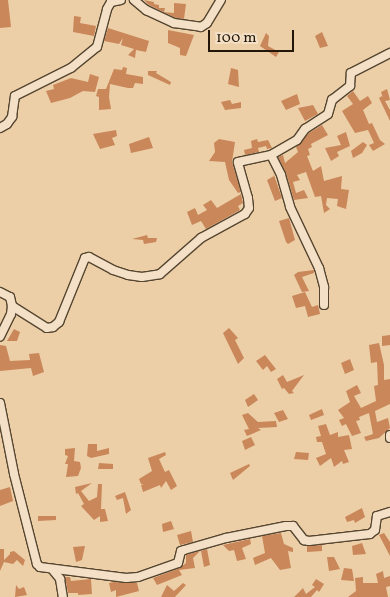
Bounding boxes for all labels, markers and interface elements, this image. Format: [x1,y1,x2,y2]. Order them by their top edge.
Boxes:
scale bar [210,20,296,52]
text: 100 m [216,28,256,49]

